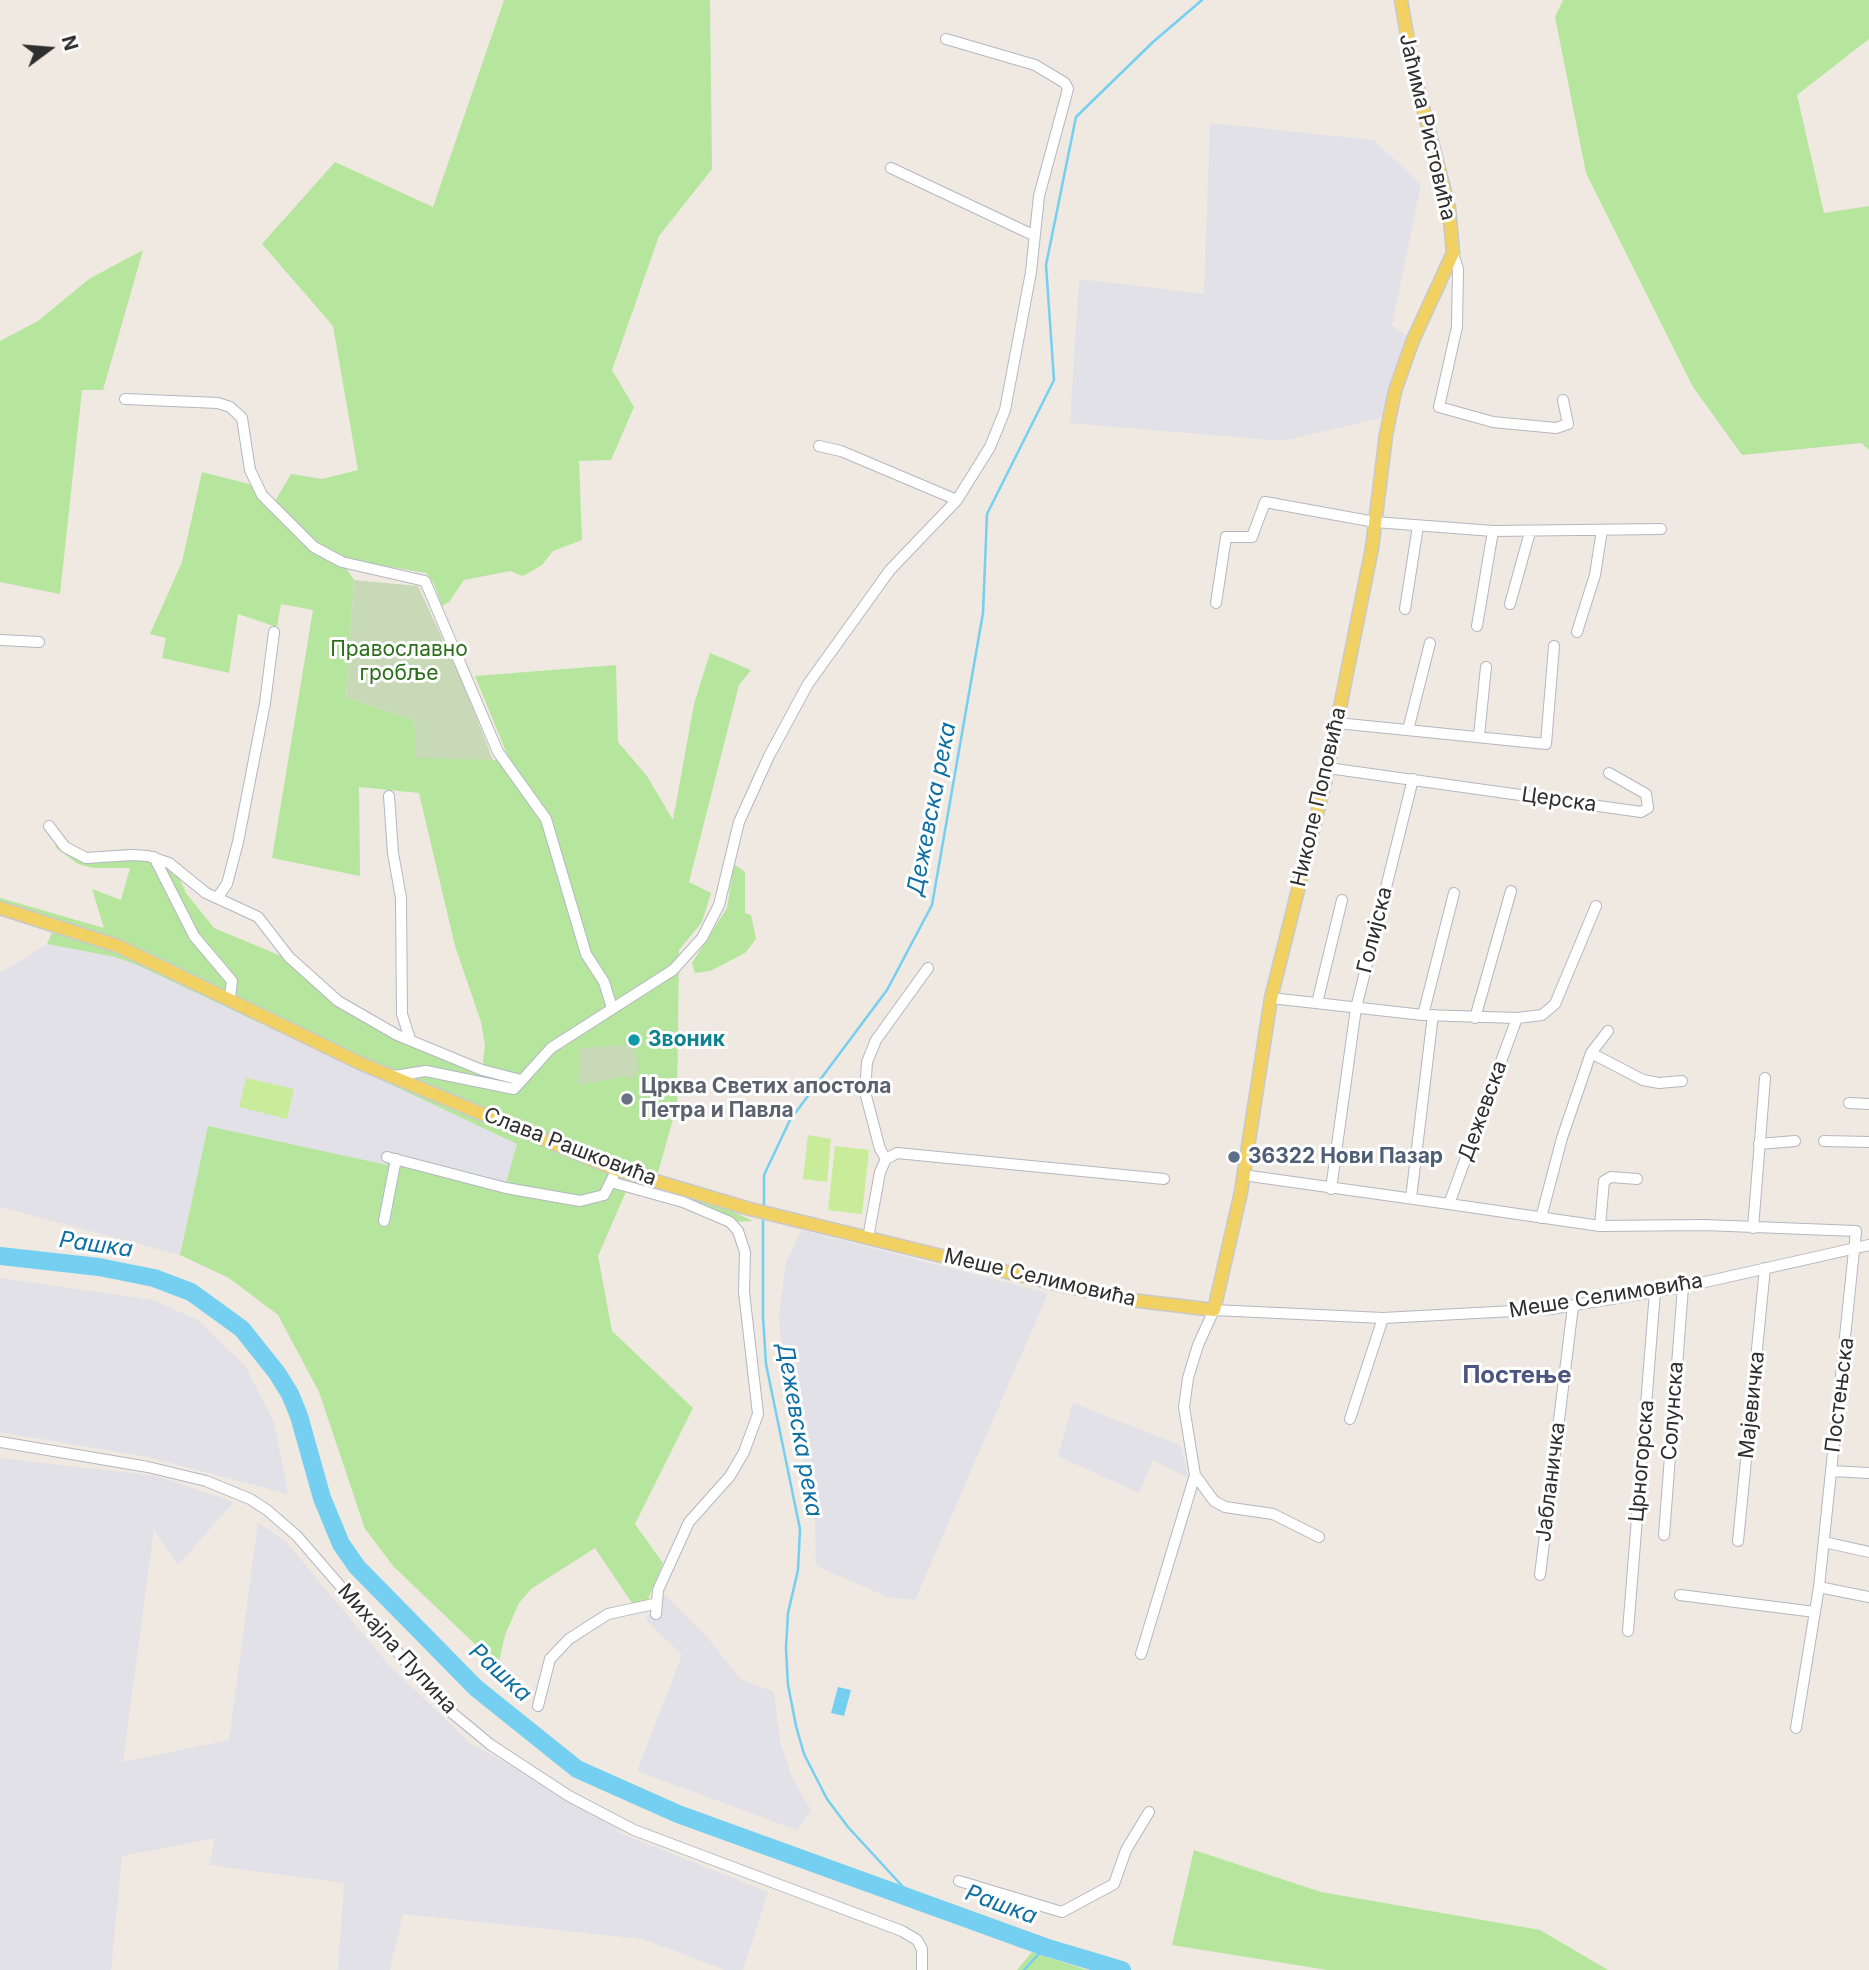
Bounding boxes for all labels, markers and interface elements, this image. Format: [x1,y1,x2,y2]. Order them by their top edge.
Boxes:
north arrow [14,14,84,84]
street label: Јаћима Ристовића [1393,31,1461,223]
text: N [57,33,83,53]
park label: Православно гробље [330,637,468,687]
street label: Николе Поповића [1286,705,1352,889]
water label: Дежевска река [902,720,962,898]
street label: Церска [1520,782,1598,818]
street label: Голијска [1352,884,1398,976]
place label: Звоник [648,1027,725,1053]
marker: Звоник [626,1032,642,1048]
street label: Дежевска [1453,1057,1513,1165]
place label: Црква Светих апостола Петра и Павла [641,1074,891,1124]
marker: Црква Светих апостола Петра и Павла [619,1091,635,1107]
street label: Слава Рашковића [480,1102,660,1192]
place label: 36322 Нови Пазар [1248,1144,1443,1170]
marker: 36322 Нови Пазар [1226,1149,1242,1165]
water label: Рашка [57,1226,135,1264]
street label: Меше Селимовића [942,1244,1138,1312]
street label: Меше Селимовића [1507,1268,1705,1324]
street label: Постењска [1820,1336,1860,1454]
water label: Дежевска река [770,1341,828,1519]
street label: Мајевичка [1734,1350,1770,1460]
street label: Солунска [1657,1361,1689,1461]
district label: Постење [1462,1362,1572,1390]
street label: Црногорска [1624,1399,1660,1523]
street label: Јабланичка [1531,1421,1571,1543]
street label: Михајла Пупина [332,1579,462,1719]
water label: Рашка [463,1638,537,1708]
water label: Рашка [961,1879,1041,1931]

